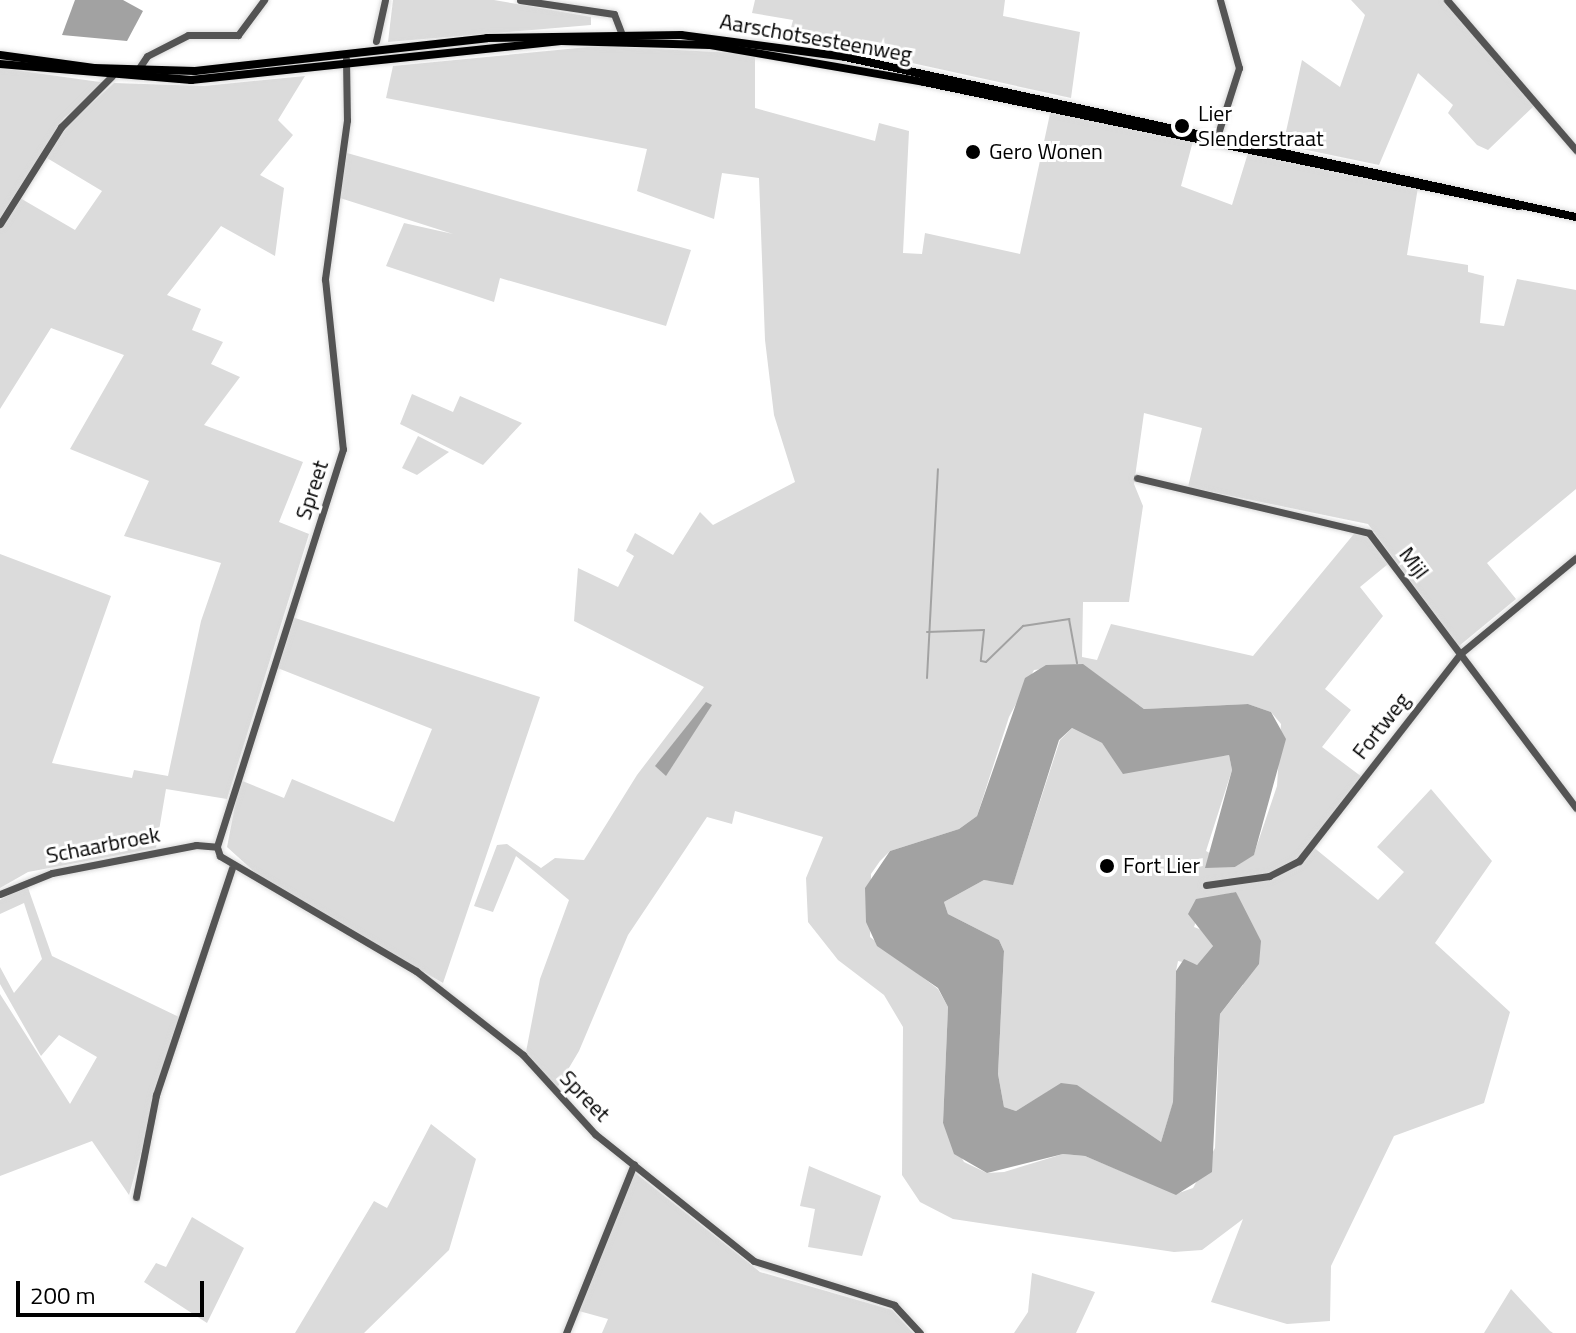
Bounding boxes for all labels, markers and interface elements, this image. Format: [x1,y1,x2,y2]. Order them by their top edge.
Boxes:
street label: Aarschotsesteenweg [718,8,914,68]
place label: Lier Slenderstraat [1198,100,1324,152]
marker: Lier Slenderstraat [1173,117,1191,135]
place label: Gero Wonen [989,139,1103,165]
marker: Gero Wonen [964,143,982,161]
street label: Spreet [290,457,334,523]
street label: Mijl [1393,542,1435,584]
street label: Fortweg [1347,687,1415,765]
street label: Schaarbroek [44,821,162,869]
place label: Fort Lier [1123,853,1200,879]
marker: Fort Lier [1098,857,1116,875]
street label: Spreet [554,1065,616,1127]
scale bar [20,1265,208,1315]
text: 200 m [30,1277,96,1313]

